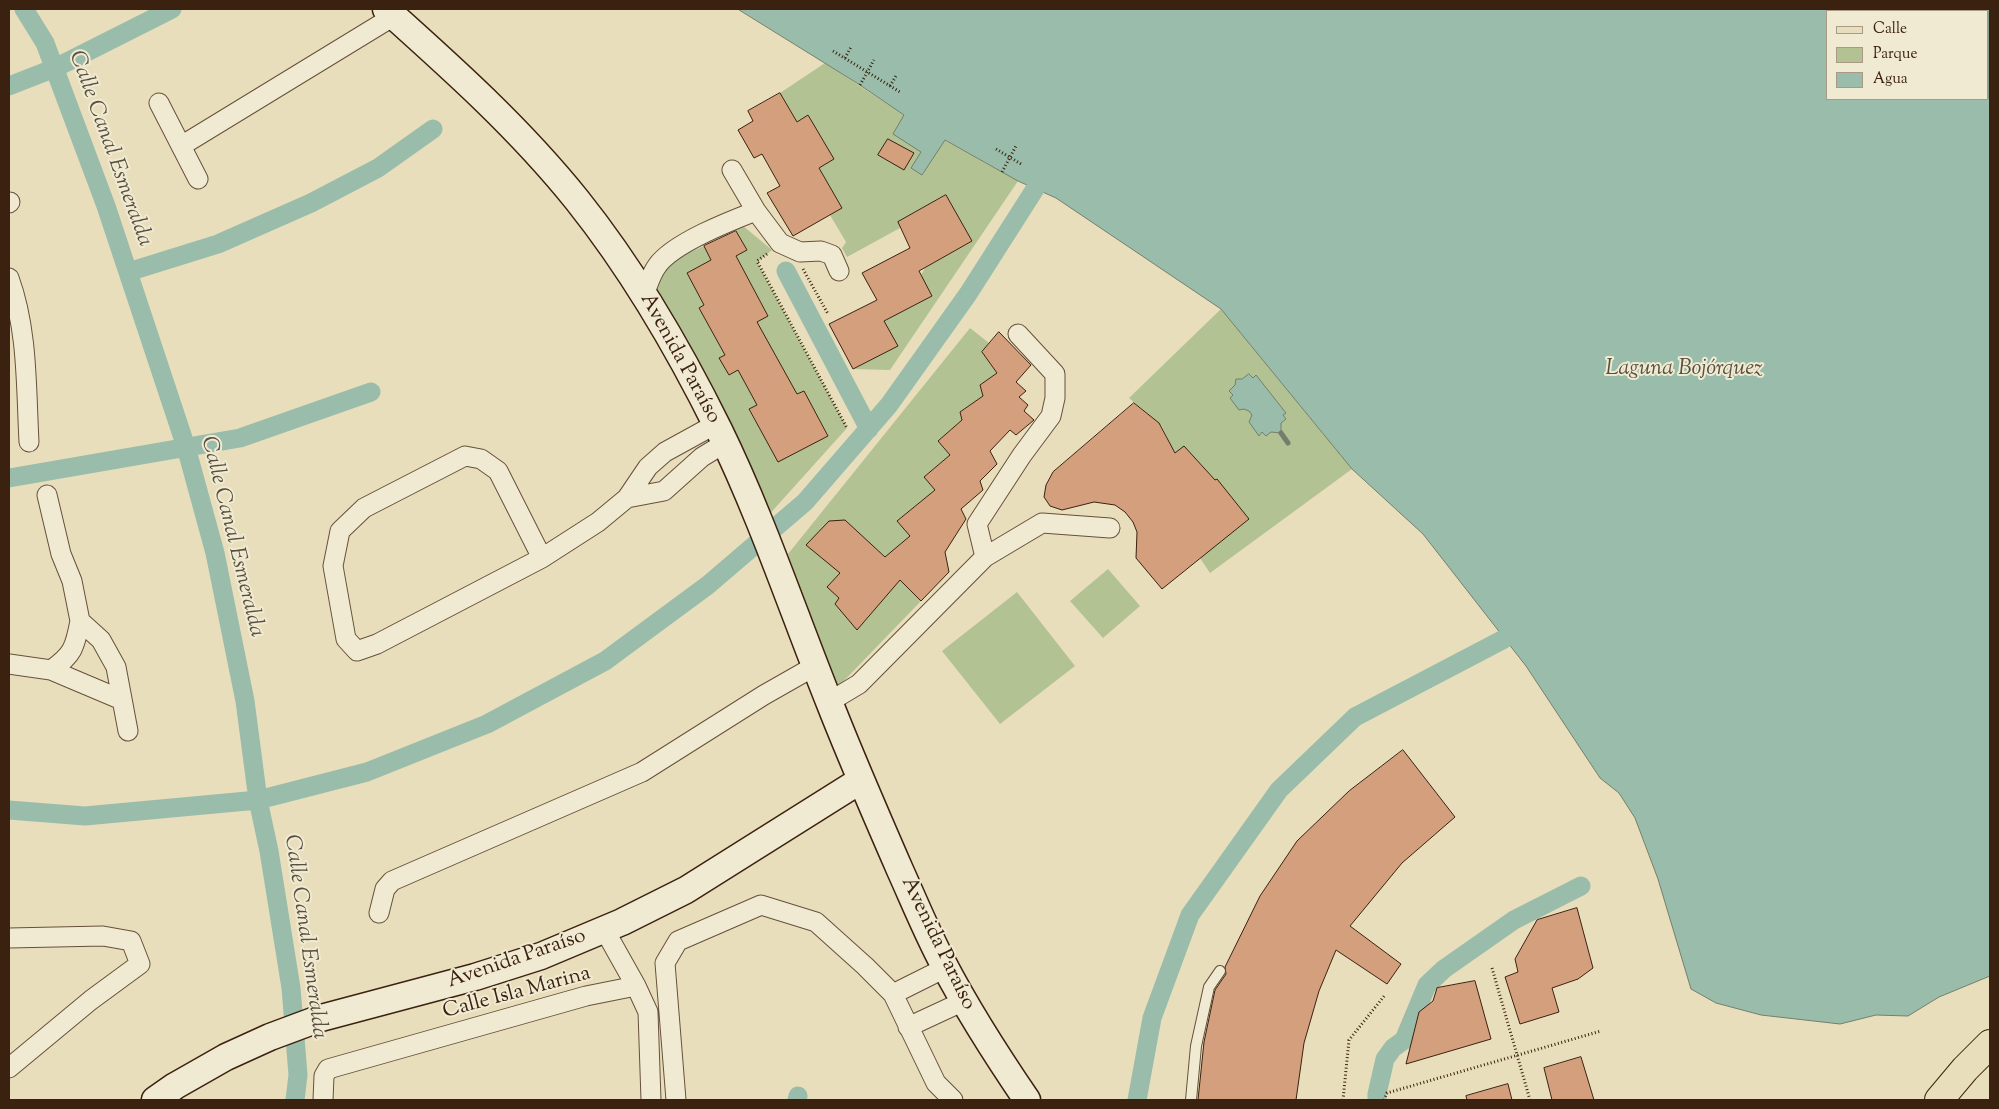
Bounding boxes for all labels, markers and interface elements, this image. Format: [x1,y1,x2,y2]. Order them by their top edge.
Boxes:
legend [1826,10,1989,100]
text: Calle [1873,19,1907,40]
text: Parque [1873,44,1917,65]
water label: Calle Canal Esmeralda [61,48,157,250]
text: Agua [1873,69,1908,90]
street label: Avenida Paraíso [633,290,725,428]
water label: Laguna Bojórquez [1605,357,1763,383]
water label: Calle Canal Esmeralda [193,434,269,640]
water label: Calle Canal Esmeralda [277,833,331,1041]
street label: Avenida Paraíso [894,874,980,1014]
street label: Avenida Paraíso [445,925,589,995]
street label: Calle Isla Marina [440,962,594,1026]

